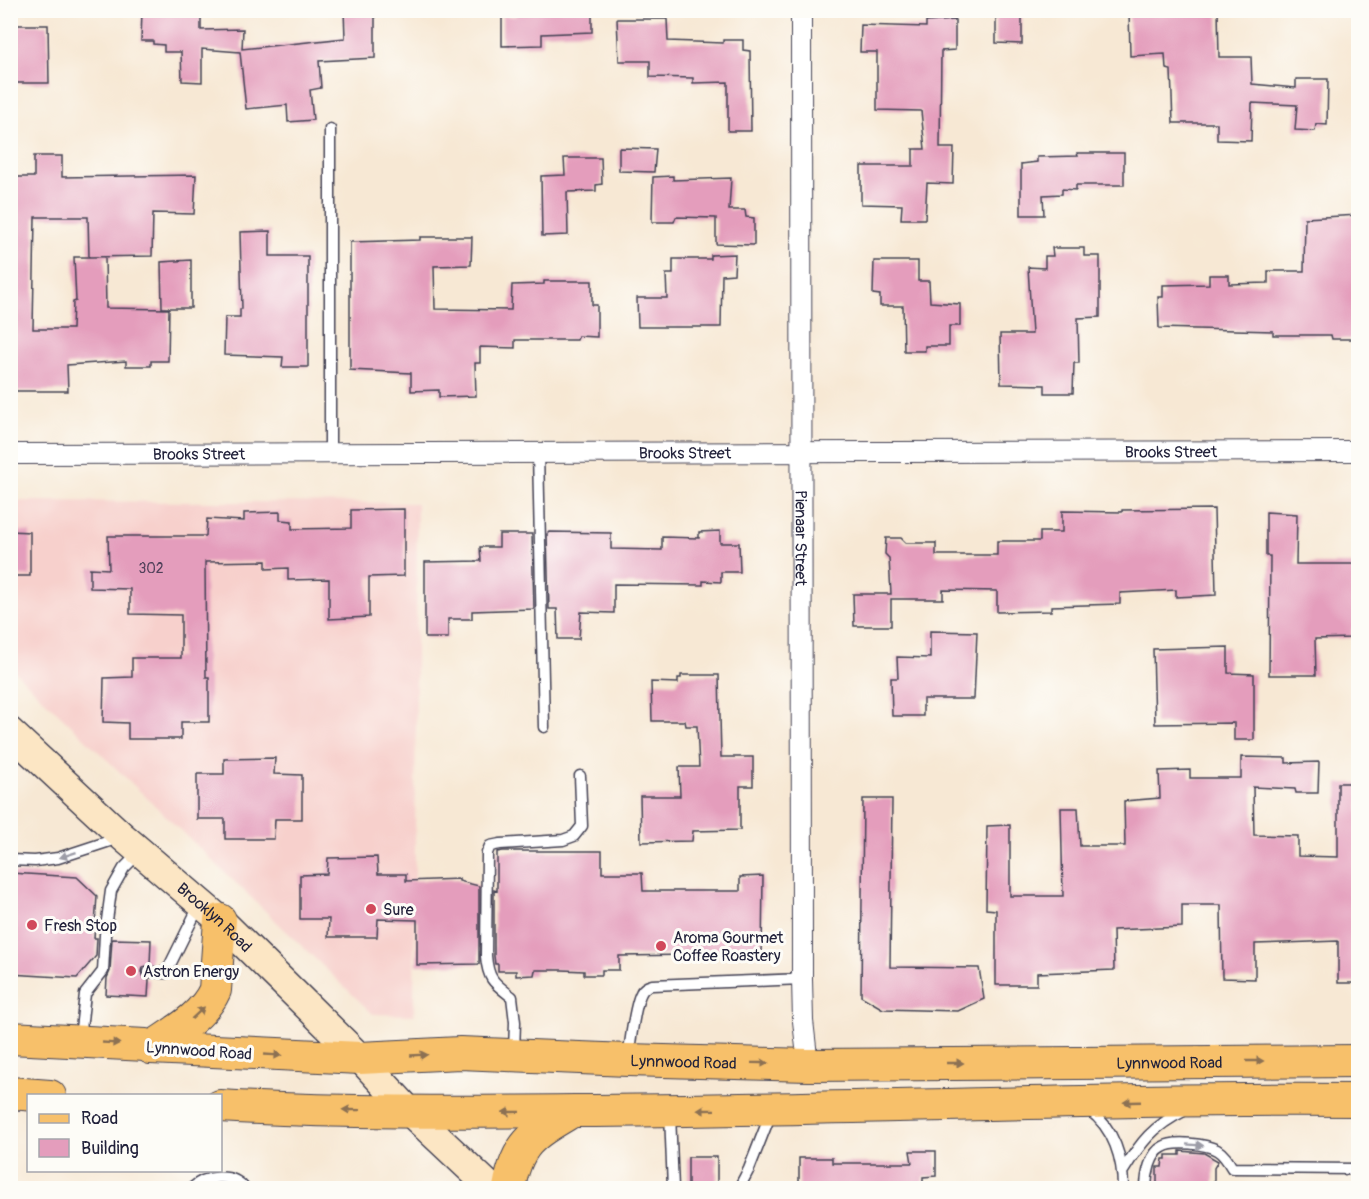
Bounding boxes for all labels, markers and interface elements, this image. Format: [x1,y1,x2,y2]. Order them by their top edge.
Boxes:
street label: Brooks Street [1125,442,1218,463]
street label: Brooks Street [639,443,732,464]
street label: Brooks Street [153,444,246,465]
street label: Pienaar Street [790,490,811,586]
house number: 302 [138,560,164,577]
one-way arrow [59,851,77,860]
street label: Brooklyn Road [172,879,256,957]
place label: Sure [383,900,414,920]
marker: Sure [364,902,378,916]
place label: Fresh Stop [44,916,117,936]
marker: Fresh Stop [25,918,39,932]
place label: Aroma Gourmet Coffee Roastery [673,928,784,966]
marker: Aroma Gourmet Coffee Roastery [654,939,668,953]
place label: Astron Energy [143,962,239,982]
marker: Astron Energy [124,964,138,978]
one-way arrow [190,1007,205,1020]
street label: Lynnwood Road [145,1037,253,1065]
one-way arrow [101,1039,120,1048]
one-way arrow [263,1050,282,1059]
one-way arrow [409,1051,428,1060]
street label: Lynnwood Road [630,1051,737,1074]
street label: Lynnwood Road [1116,1053,1223,1074]
one-way arrow [1246,1056,1265,1066]
one-way arrow [946,1058,965,1068]
one-way arrow [751,1059,770,1068]
legend [27,1094,222,1172]
one-way arrow [1123,1097,1142,1106]
one-way arrow [341,1105,360,1115]
one-way arrow [697,1106,716,1115]
text: Road [81,1107,118,1130]
one-way arrow [502,1107,521,1117]
text: Building [81,1137,139,1160]
one-way arrow [1185,1140,1204,1149]

